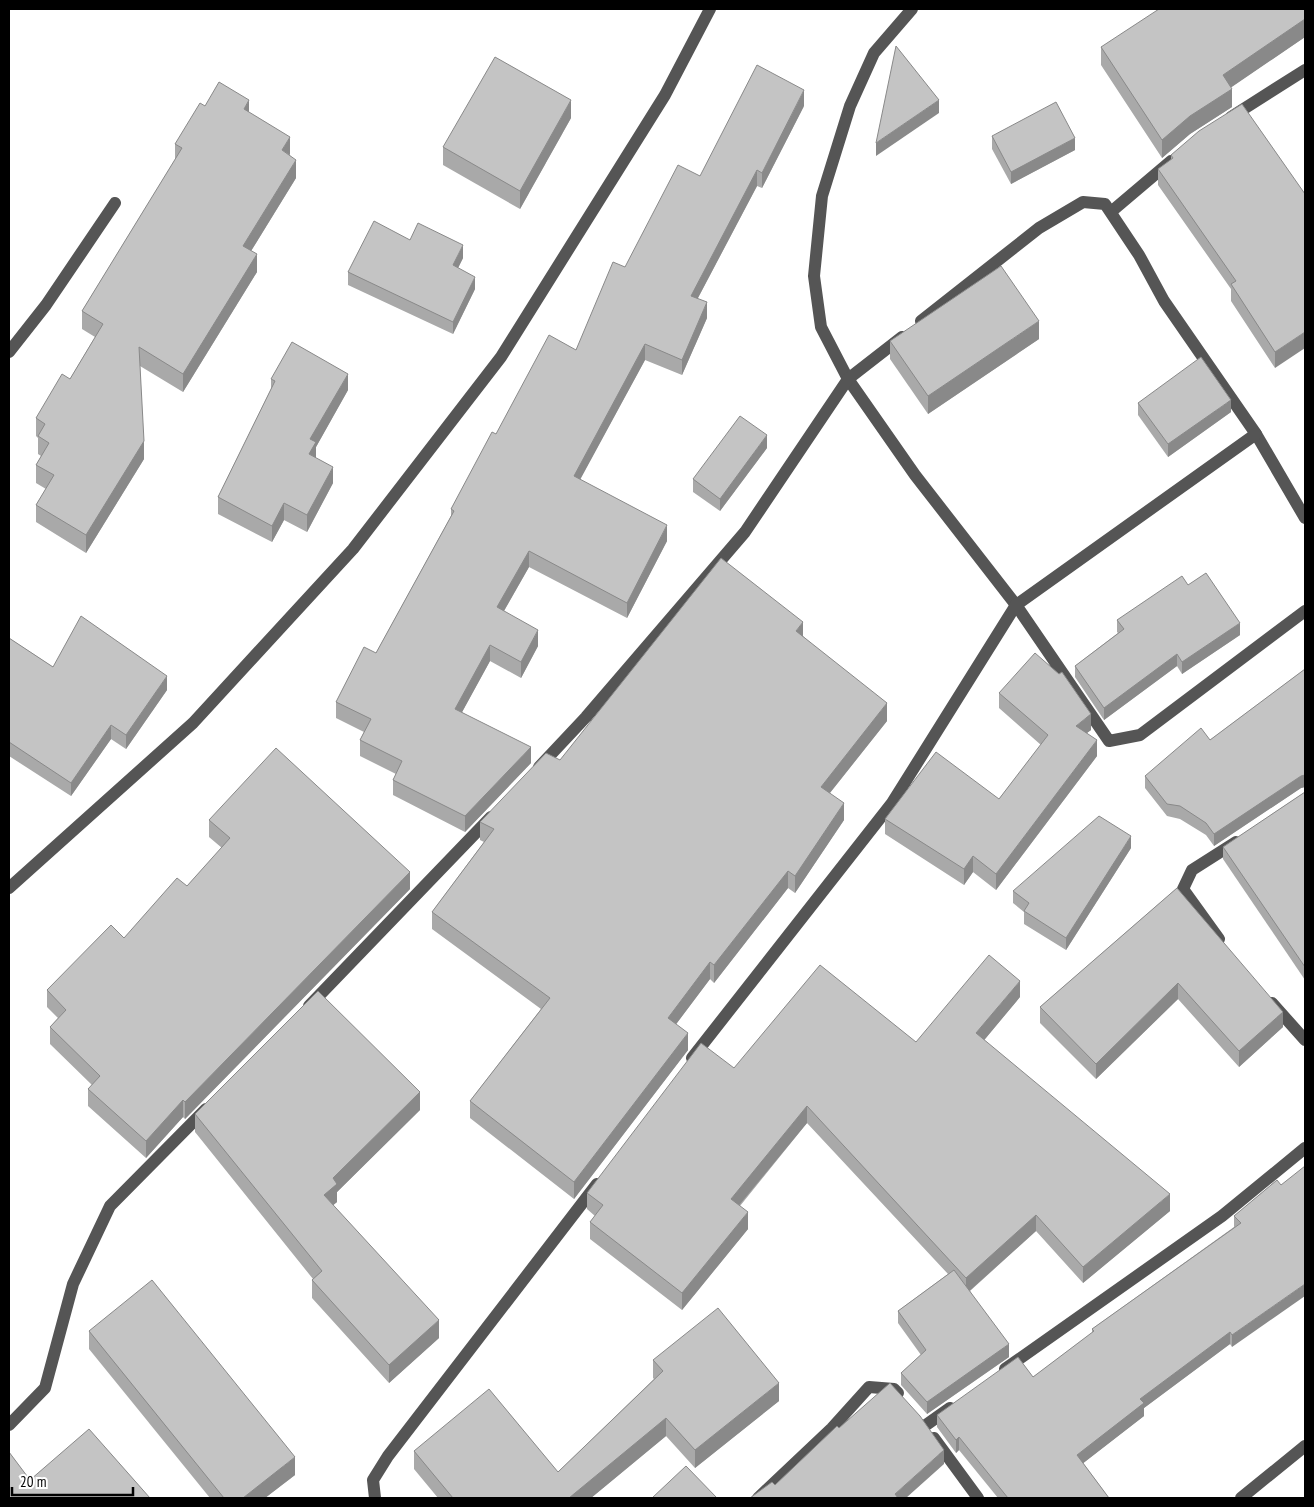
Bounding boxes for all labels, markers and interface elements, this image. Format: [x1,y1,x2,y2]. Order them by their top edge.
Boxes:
scale bar [12,1464,134,1496]
text: 20 m [20,1472,46,1491]

